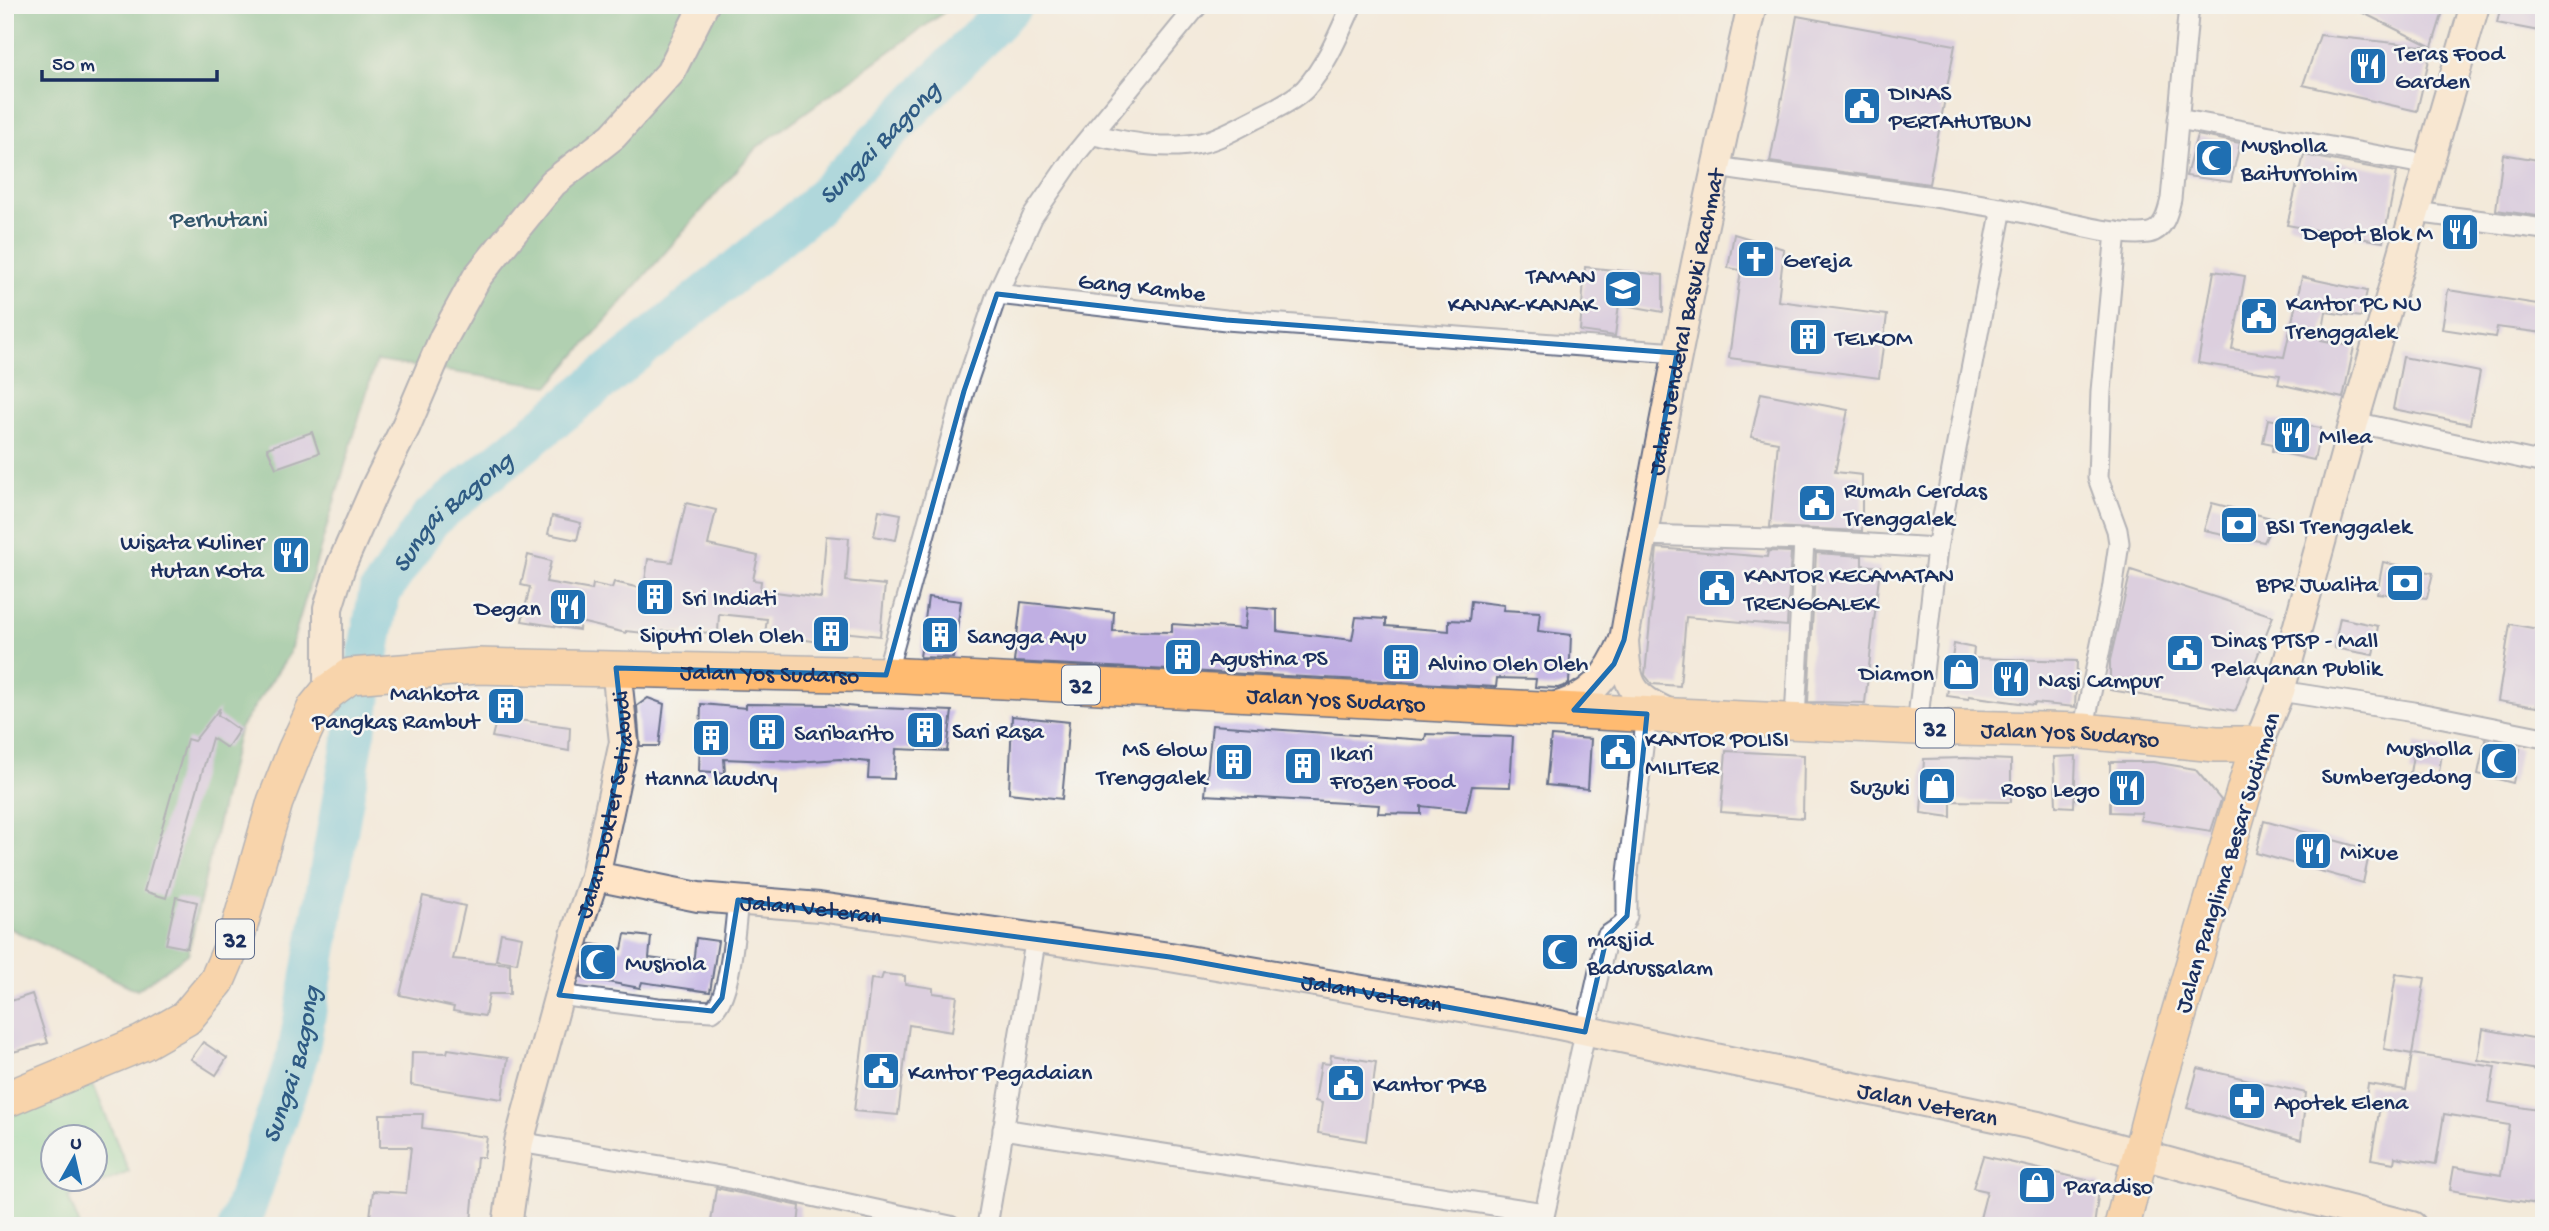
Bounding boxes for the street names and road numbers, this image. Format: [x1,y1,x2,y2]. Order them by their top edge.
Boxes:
street label: Jalan Jenderal Basuki Rachmat [1643,165,1734,478]
street label: Gang Kambe [1077,268,1207,311]
street label: Jalan Yos Sudarso [680,659,860,692]
road number: 32 [1062,666,1100,705]
street label: Jalan Yos Sudarso [1246,683,1426,721]
street label: Jalan Dokter Setiabudi [571,689,642,923]
road number: 32 [1916,708,1954,748]
street label: Jalan Panglima Besar Sudirman [2170,709,2289,1017]
street label: Jalan Yos Sudarso [1980,718,2161,756]
street label: Jalan Veteran [739,890,884,934]
road number: 32 [216,920,254,958]
street label: Jalan Veteran [1298,969,1445,1022]
street label: Jalan Veteran [1854,1077,2001,1135]

